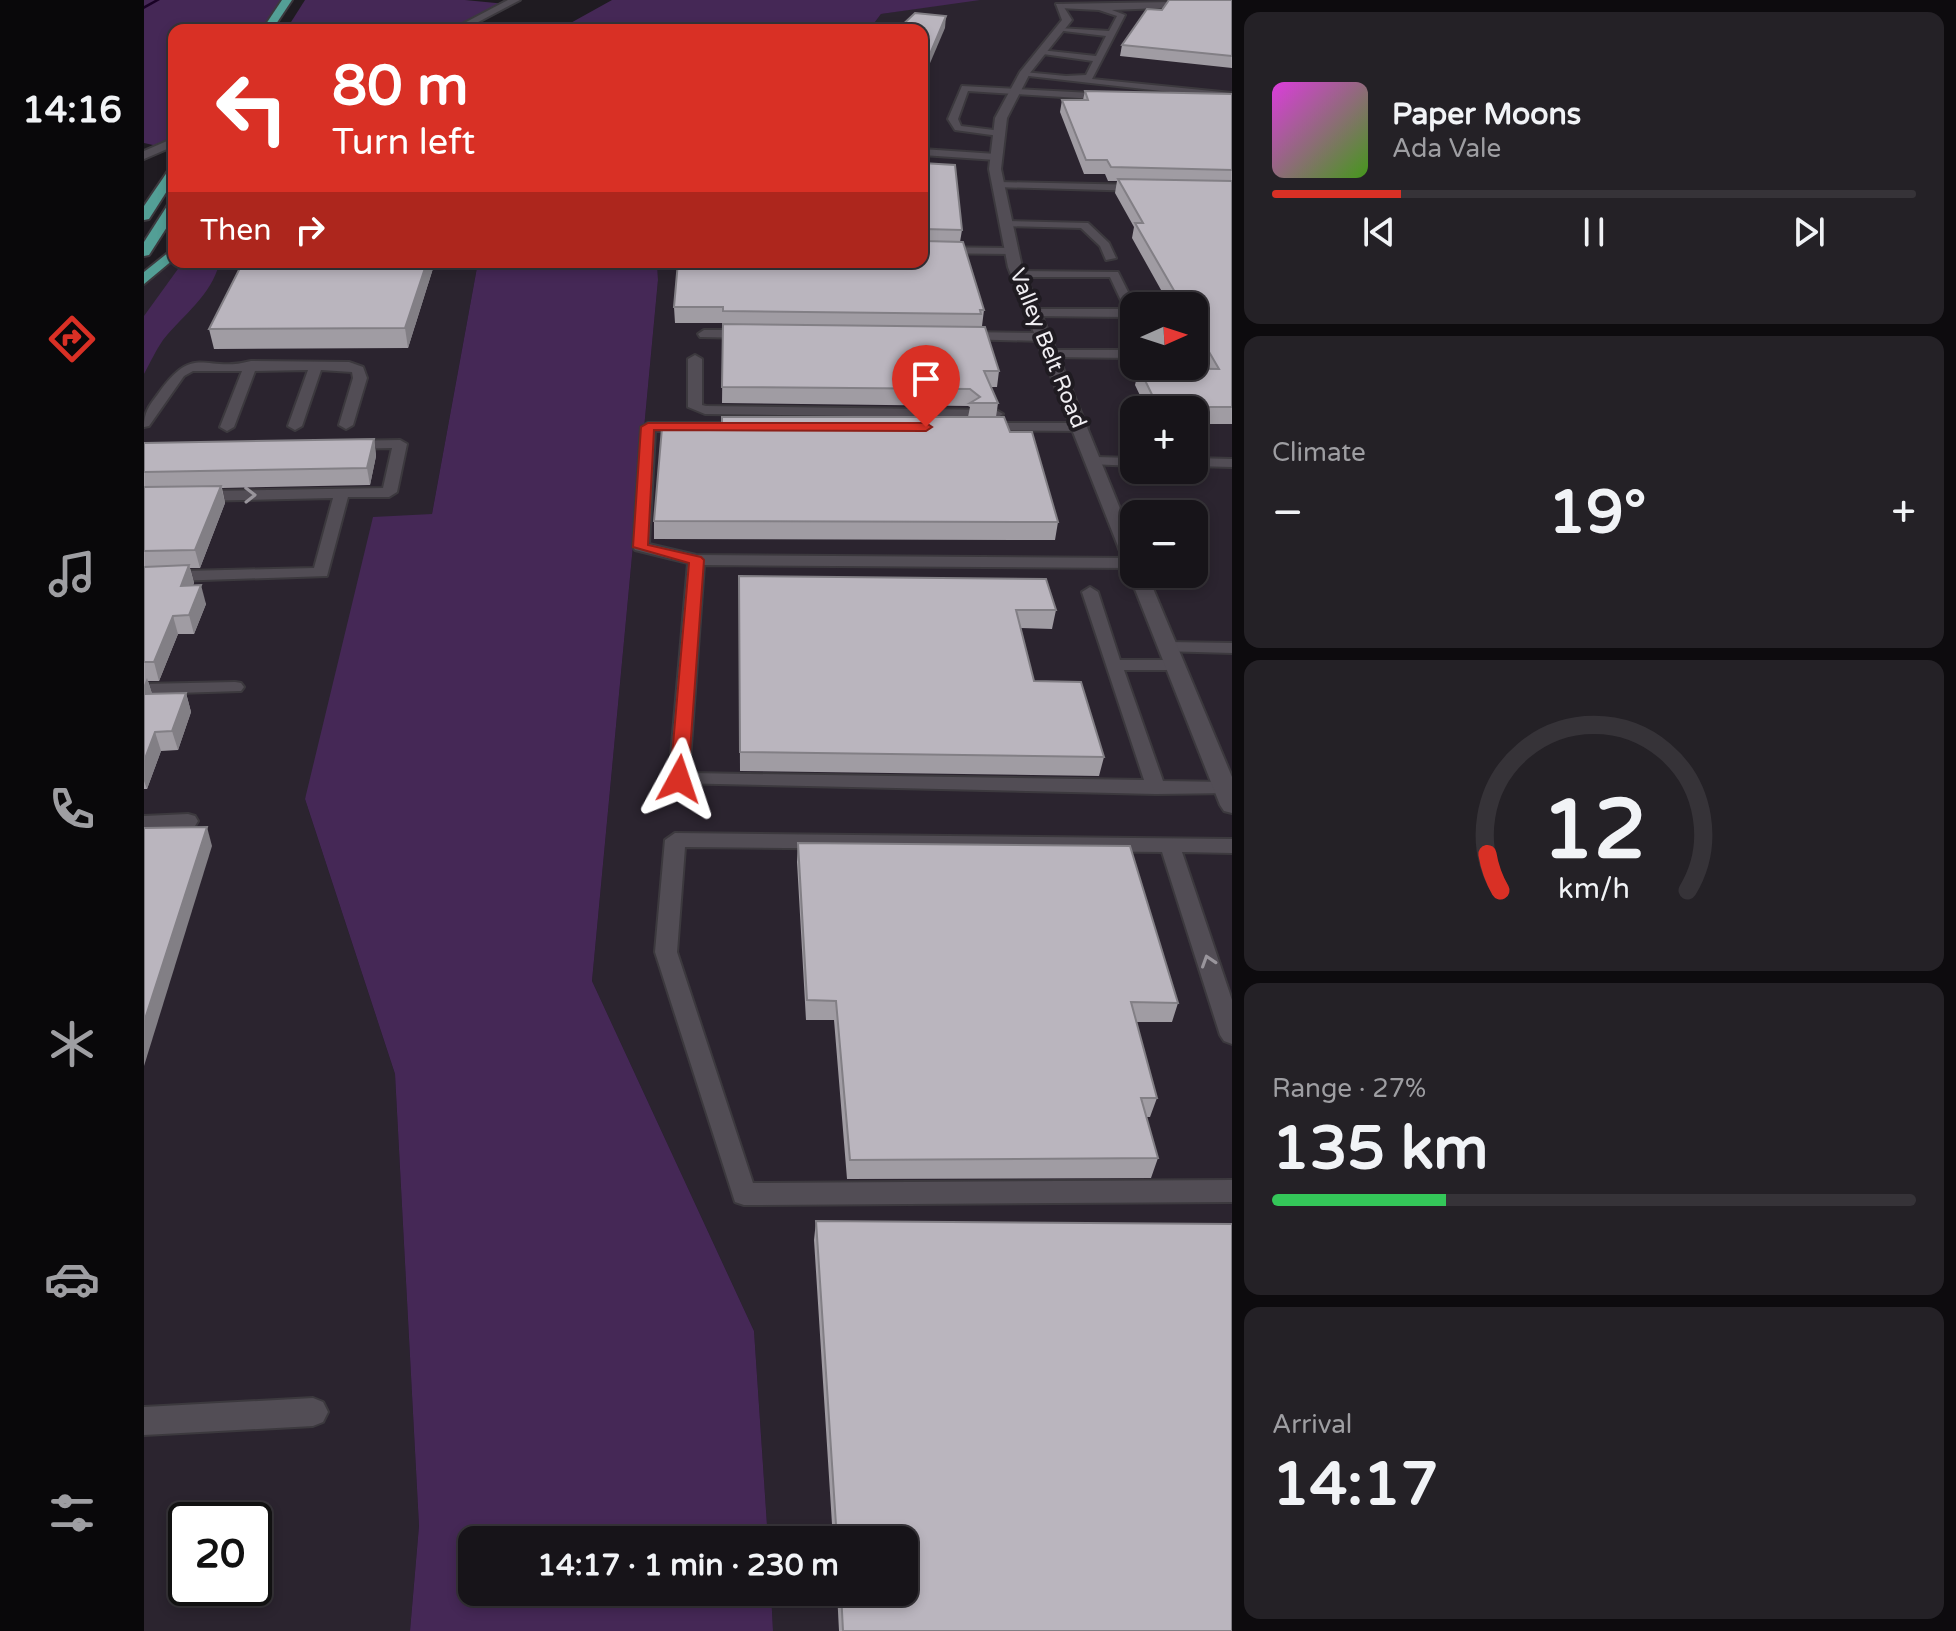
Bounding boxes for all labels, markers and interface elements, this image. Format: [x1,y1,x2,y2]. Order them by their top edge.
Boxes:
text: 80 m [332,53,468,120]
icon: left [200,56,304,160]
text: 14:16 [22,89,122,132]
text: Paper Moons [1392,96,1581,133]
text: Turn left [332,121,475,164]
text: Ada Vale [1392,133,1501,164]
icon: right [288,208,332,252]
icon: previous [1357,210,1401,254]
icon: pause [1572,210,1616,254]
icon: next [1787,210,1831,254]
text: Then [200,212,272,249]
street label: Valley Belt Road [1004,265,1092,432]
north arrow [1120,292,1208,380]
map controls [1120,292,1208,588]
icon: directions [44,311,100,367]
pin [892,345,960,427]
icon: arrive [904,357,948,401]
button: + [1120,396,1208,484]
text: Climate [1272,437,1366,468]
text: 19° [1548,477,1646,549]
one-way arrow [244,486,257,504]
text: − [1272,487,1303,540]
text: + [1891,487,1916,540]
button: − [1120,500,1208,588]
icon: music [44,546,100,602]
position arrow [637,737,721,821]
icon: phone [44,781,100,837]
text: 12 [1542,781,1646,881]
text: km/h [1558,873,1630,907]
one-way arrow [1201,955,1217,969]
icon: climate [44,1016,100,1072]
text: Range · 27% [1272,1073,1426,1104]
text: 135 km [1272,1113,1488,1185]
icon: car [44,1251,100,1307]
text: Arrival [1272,1409,1352,1440]
text: 14:17 [1272,1449,1438,1521]
icon: filters [44,1485,100,1541]
speed limit sign: 20 [168,1502,272,1606]
text: 14:17 · 1 min · 230 m [537,1547,839,1584]

